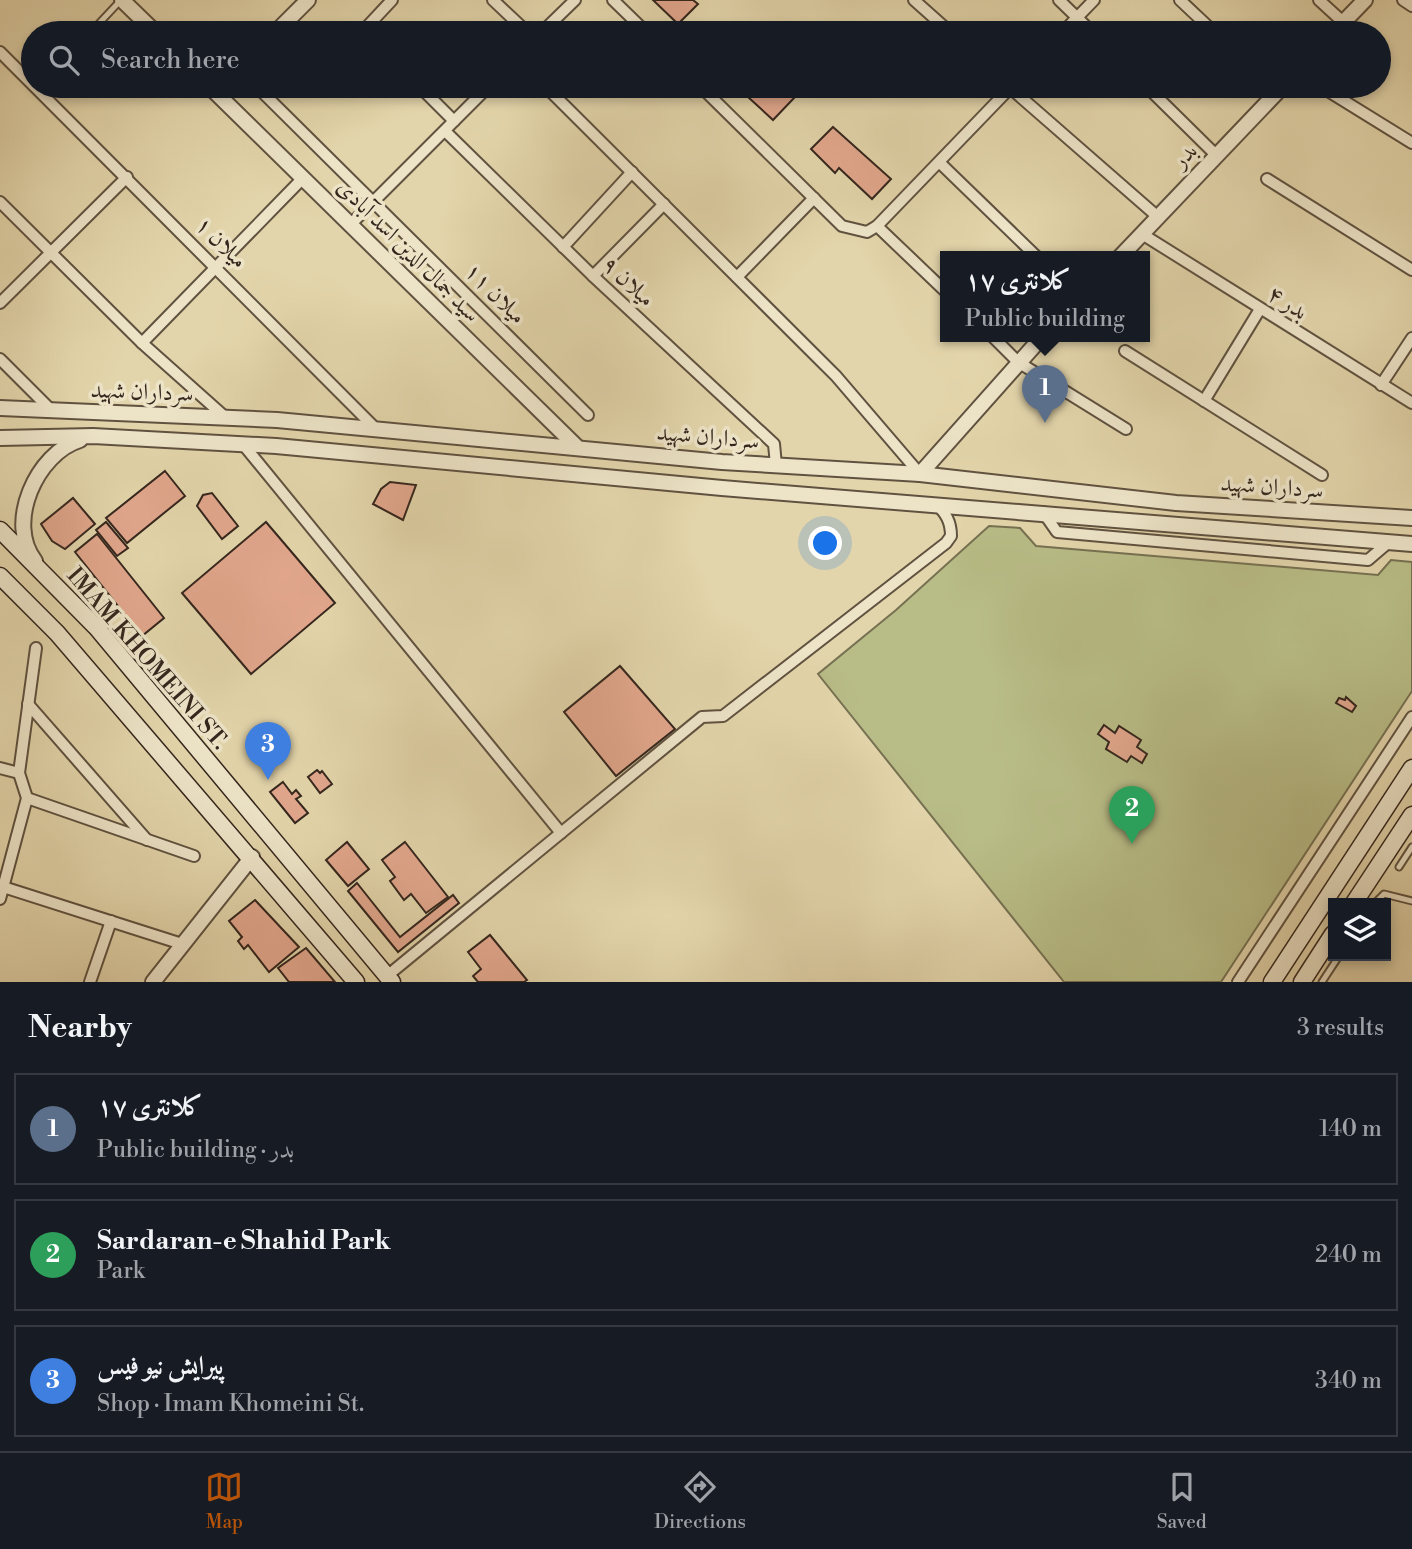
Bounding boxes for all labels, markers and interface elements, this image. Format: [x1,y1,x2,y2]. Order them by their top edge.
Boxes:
search box [21,21,1391,98]
icon: search [45,41,83,79]
text: Search here [101,44,240,76]
street label: بدر [1165,137,1203,176]
street label: سید جمال الدین اسد آبادی [331,173,486,328]
street label: میلان ۱ [190,211,253,274]
street label: میلان ۹ [596,250,660,313]
popup [940,251,1150,342]
street label: میلان ۱۱ [459,257,532,330]
text: کلانتری ۱۷ [965,265,1071,297]
street label: بدر ۴ [1262,280,1313,326]
text: Public building [965,305,1125,333]
pin: 1 [1022,365,1068,423]
street label: سرداران شهید [90,376,194,409]
street label: سرداران شهید [655,419,760,456]
street label: سرداران شهید [1220,469,1324,506]
your location [808,526,842,560]
street label: IMAM KHOMEINI ST. [61,562,234,755]
pin: 3 [245,722,291,780]
pin: 2 [1109,786,1155,844]
map controls [1328,898,1391,961]
button: layers [1328,898,1391,961]
text: Nearby [28,1009,132,1047]
text: 3 results [1297,1014,1384,1042]
text: کلانتری ۱۷ [97,1091,203,1123]
text: 1 [47,1115,59,1143]
text: 140 m [1319,1115,1382,1143]
text: Public building · بدر [97,1136,294,1164]
text: Sardaran-e Shahid Park [97,1225,391,1257]
text: 2 [46,1241,60,1269]
text: 240 m [1315,1241,1382,1269]
text: Park [97,1257,145,1285]
text: پیرایش نیو فیس [97,1350,223,1382]
text: 3 [46,1367,60,1395]
text: 340 m [1315,1367,1382,1395]
text: Shop · Imam Khomeini St. [97,1390,364,1418]
tab: Map [205,1468,243,1534]
tab: Directions [654,1468,746,1534]
tab: Saved [1157,1468,1207,1534]

